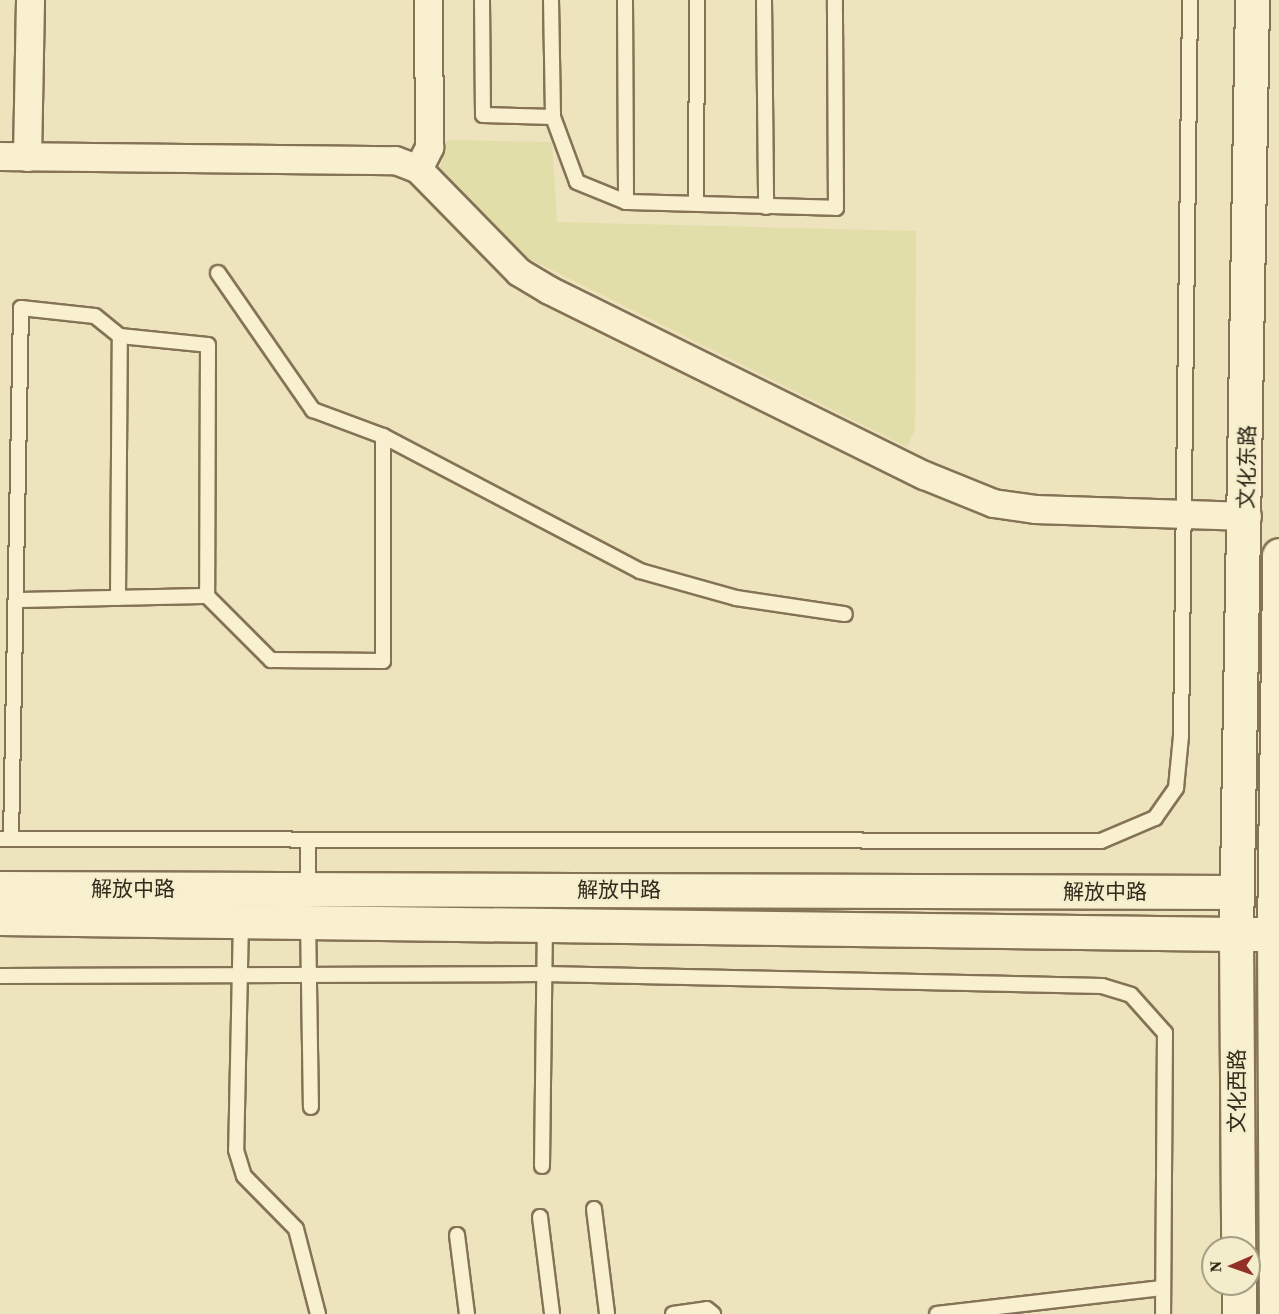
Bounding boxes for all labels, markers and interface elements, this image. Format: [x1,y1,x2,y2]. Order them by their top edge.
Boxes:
street label: 文化东路 [1234,425,1260,509]
street label: 解放中路 [91,876,175,902]
street label: 解放中路 [577,877,661,903]
street label: 解放中路 [1063,879,1147,905]
street label: 文化西路 [1224,1049,1250,1133]
north arrow [1201,1236,1261,1296]
text: N [1204,1260,1226,1273]

